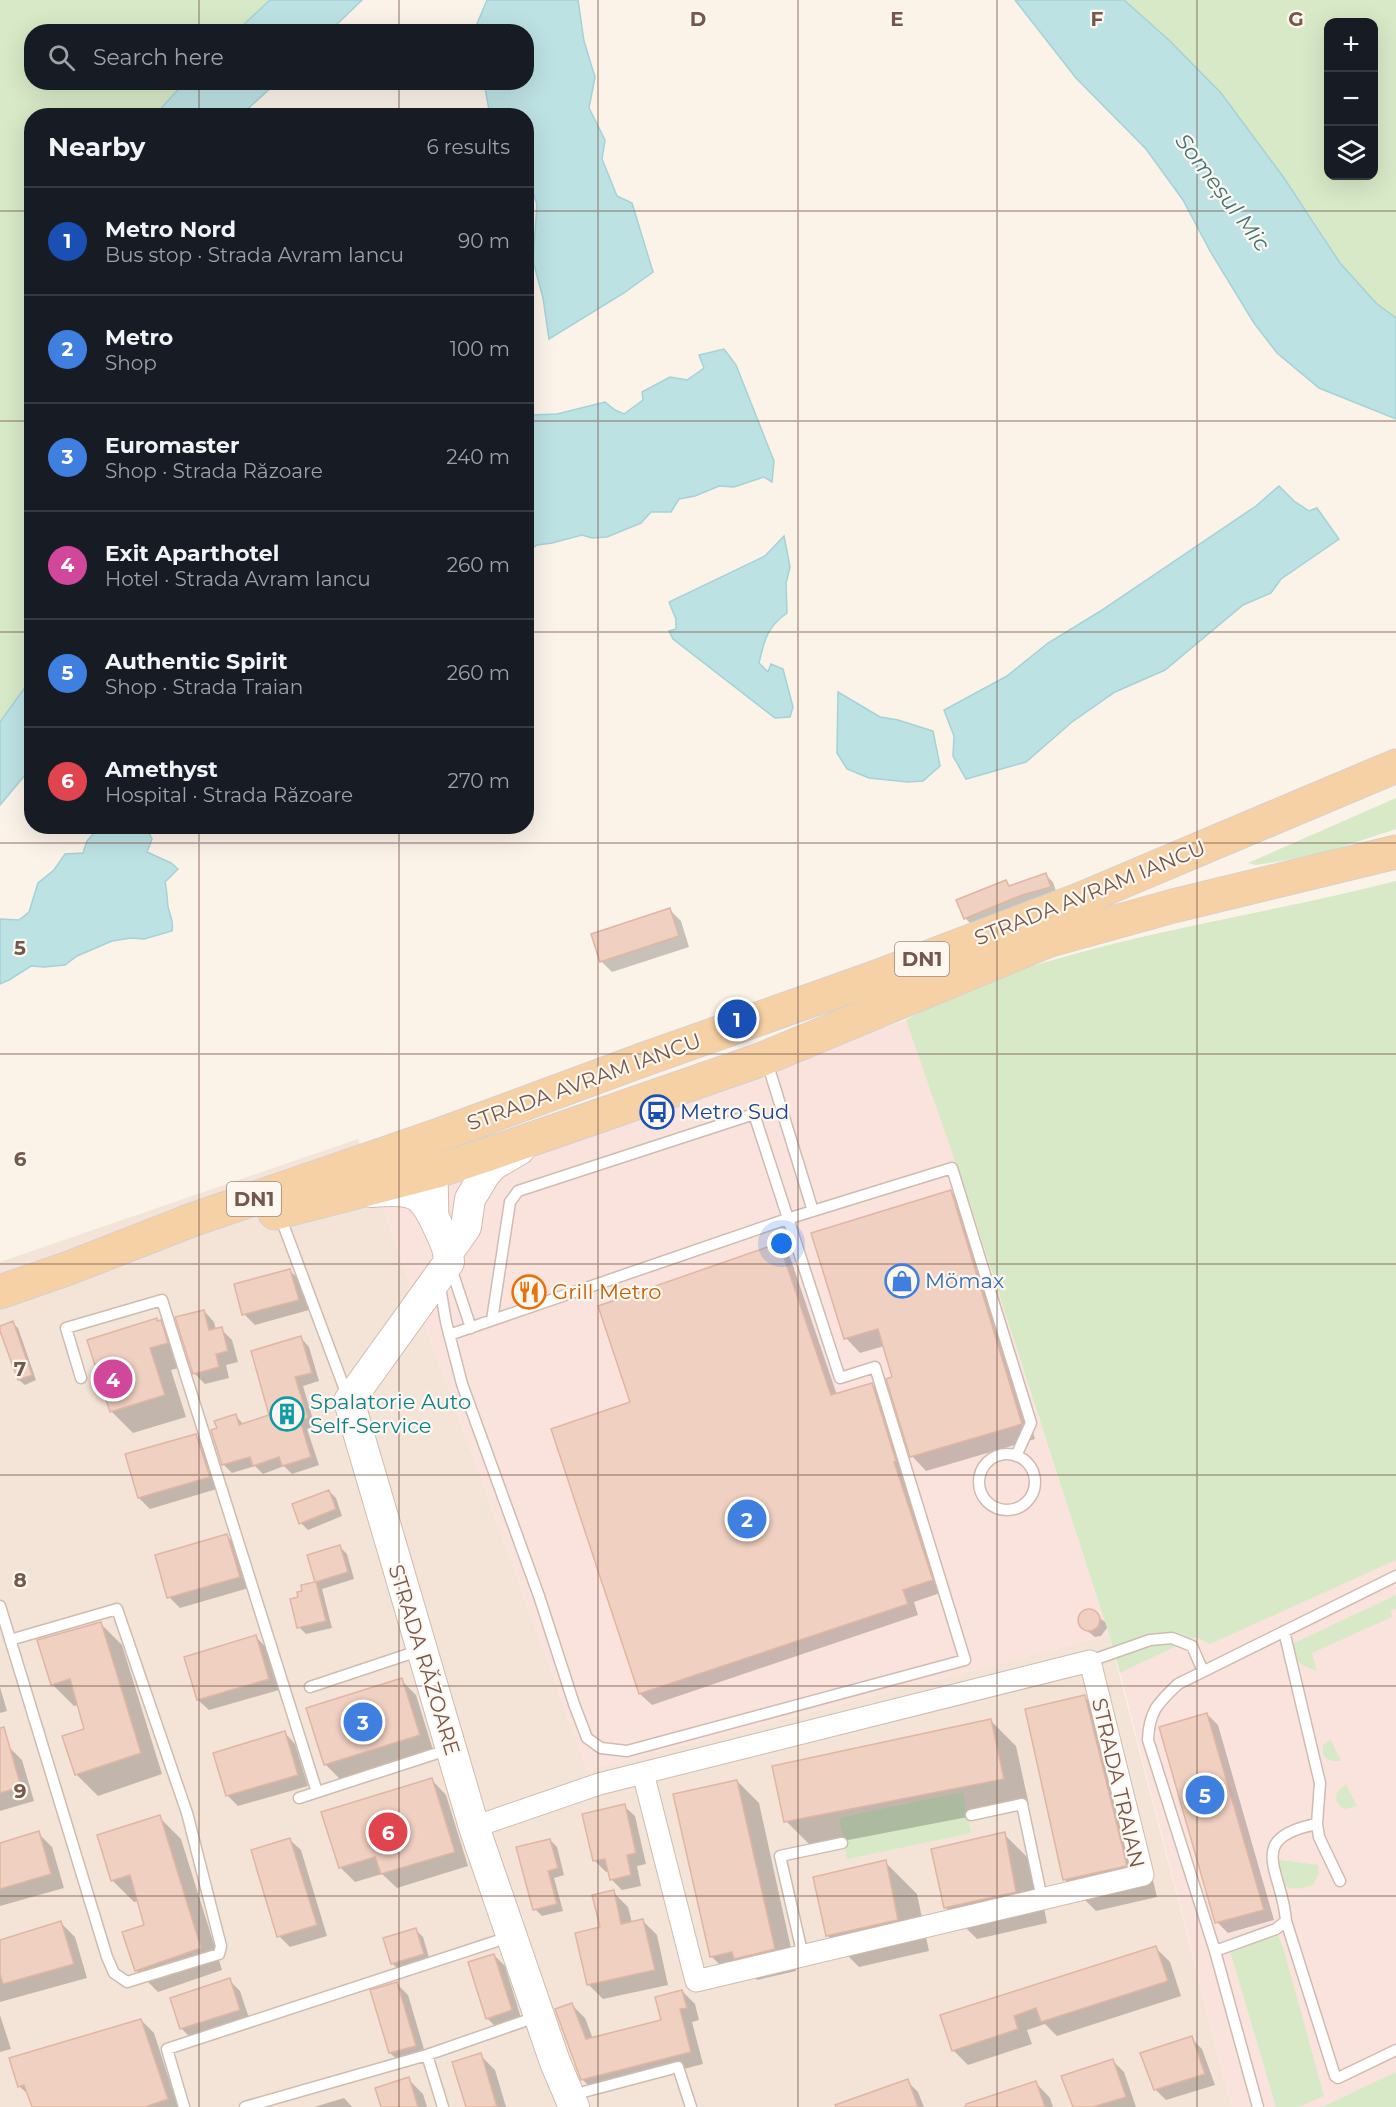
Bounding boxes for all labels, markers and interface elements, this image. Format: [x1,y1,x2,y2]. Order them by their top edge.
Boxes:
text: D [690,7,706,31]
text: E [890,7,904,31]
text: F [1091,7,1104,31]
text: G [1288,7,1304,31]
map controls [1324,18,1378,180]
button: + [1324,18,1378,72]
search box [24,24,534,90]
icon: search [45,41,78,74]
text: Search here [93,44,224,71]
button: − [1324,72,1378,126]
button: layers [1324,126,1378,180]
water label: Someșul Mic [1170,128,1276,257]
text: Nearby [48,131,145,163]
text: 6 results [426,135,510,159]
text: Metro Nord [105,216,236,243]
text: 1 [64,229,71,253]
text: 90 m [458,229,510,253]
text: Bus stop · Strada Avram Iancu [105,243,404,267]
text: Metro [105,324,173,351]
text: 2 [62,337,73,361]
text: 100 m [450,337,510,361]
text: Shop [105,351,157,375]
text: Euromaster [105,432,239,459]
text: 3 [62,445,73,469]
text: 240 m [446,445,510,469]
text: Shop · Strada Răzoare [105,459,323,483]
text: Exit Aparthotel [105,540,279,567]
text: 4 [61,553,74,577]
text: 260 m [447,553,510,577]
text: Hotel · Strada Avram Iancu [105,567,371,591]
text: Authentic Spirit [105,648,288,675]
text: 5 [62,661,73,685]
text: 260 m [447,661,510,685]
text: Shop · Strada Traian [105,675,303,699]
text: Amethyst [105,756,218,783]
text: 6 [61,769,74,793]
text: 270 m [448,769,510,793]
text: Hospital · Strada Răzoare [105,783,353,807]
street label: STRADA AVRAM IANCU [971,835,1209,950]
text: 5 [14,936,26,960]
road number: DN1 [895,942,949,976]
pin: 1 [718,996,756,1042]
street label: STRADA AVRAM IANCU [463,1028,704,1136]
bus stop icon: Metro Sud [639,1094,675,1130]
place label: Metro Sud [680,1099,789,1124]
text: 6 [14,1147,27,1171]
road number: DN1 [227,1182,281,1216]
your location [767,1229,796,1258]
shop icon: Mömax [884,1263,920,1299]
place label: Mömax [925,1268,1004,1293]
restaurant icon: Grill Metro [511,1274,547,1310]
place label: Grill Metro [552,1279,662,1304]
pin: 4 [94,1356,132,1402]
text: 7 [14,1357,26,1381]
place label: Spalatorie Auto Self-Service [310,1389,471,1438]
building icon: Spalatorie Auto Self-Service [269,1396,305,1432]
pin: 2 [728,1496,766,1541]
street label: STRADA RĂZOARE [384,1561,465,1758]
text: 8 [13,1568,27,1592]
street label: STRADA TRAIAN [1087,1696,1150,1870]
pin: 3 [344,1700,382,1744]
pin: 5 [1186,1772,1224,1818]
text: 9 [14,1779,26,1803]
pin: 6 [368,1810,408,1854]

